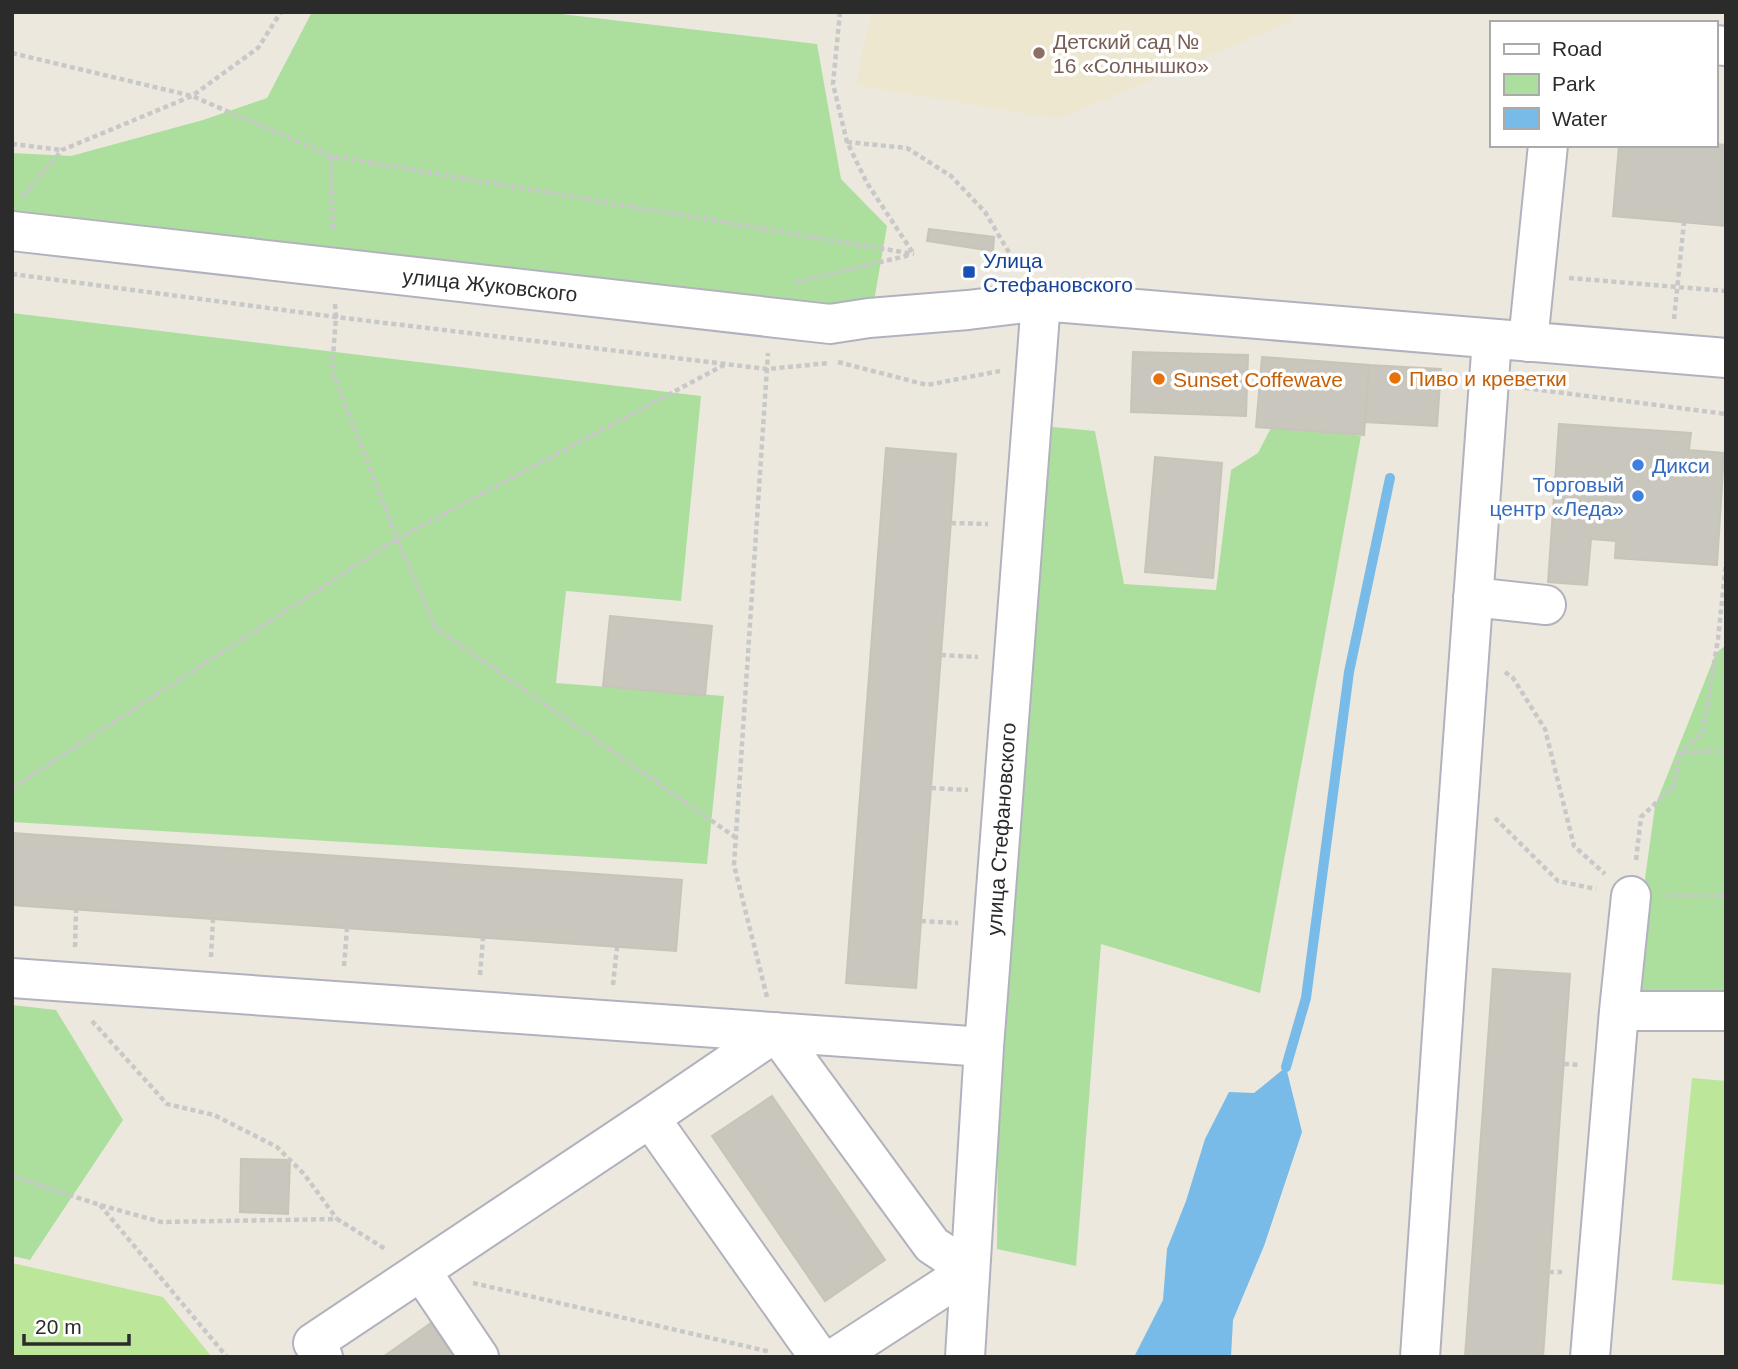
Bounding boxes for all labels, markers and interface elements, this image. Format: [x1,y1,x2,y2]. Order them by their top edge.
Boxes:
legend [1490,21,1717,147]
place label: Детский сад № 16 «Солнышко» [1053,30,1209,77]
text: Road [1552,37,1602,60]
marker: Детский сад № 16 «Солнышко» [1031,45,1047,61]
text: Park [1552,72,1596,95]
text: Water [1552,107,1607,130]
place label: Улица Стефановского [983,249,1133,296]
street label: улица Жуковского [401,264,579,306]
marker: Улица Стефановского [961,264,977,280]
place label: Пиво и креветки [1409,367,1567,390]
place label: Sunset Coffewave [1173,368,1343,391]
marker: Пиво и креветки [1387,370,1403,386]
marker: Sunset Coffewave [1151,371,1167,387]
place label: Дикси [1652,454,1710,477]
marker: Дикси [1630,457,1646,473]
place label: Торговый центр «Леда» [1490,473,1624,520]
marker: Торговый центр «Леда» [1630,488,1646,504]
street label: улица Стефановского [982,722,1020,936]
scale bar [24,1302,130,1346]
text: 20 m [35,1315,82,1338]

